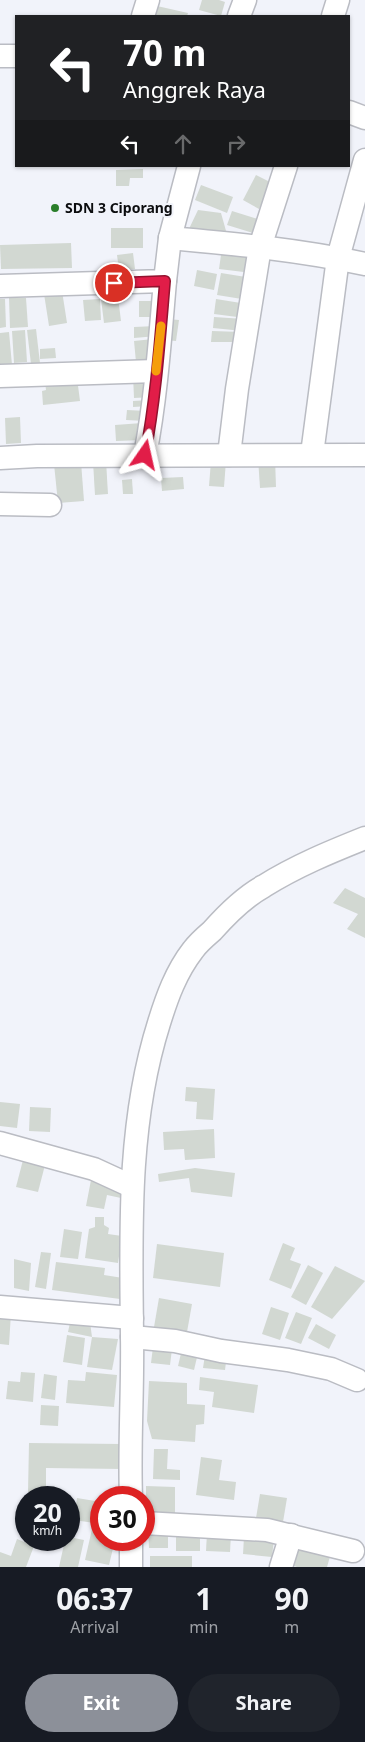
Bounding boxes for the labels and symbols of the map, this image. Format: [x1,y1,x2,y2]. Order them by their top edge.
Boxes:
place label: SDN 3 Ciporang [65,198,173,217]
marker: SDN 3 Ciporang [49,202,61,214]
pin [93,262,135,304]
position arrow [118,428,170,480]
speed limit sign: 30 [90,1486,155,1551]

